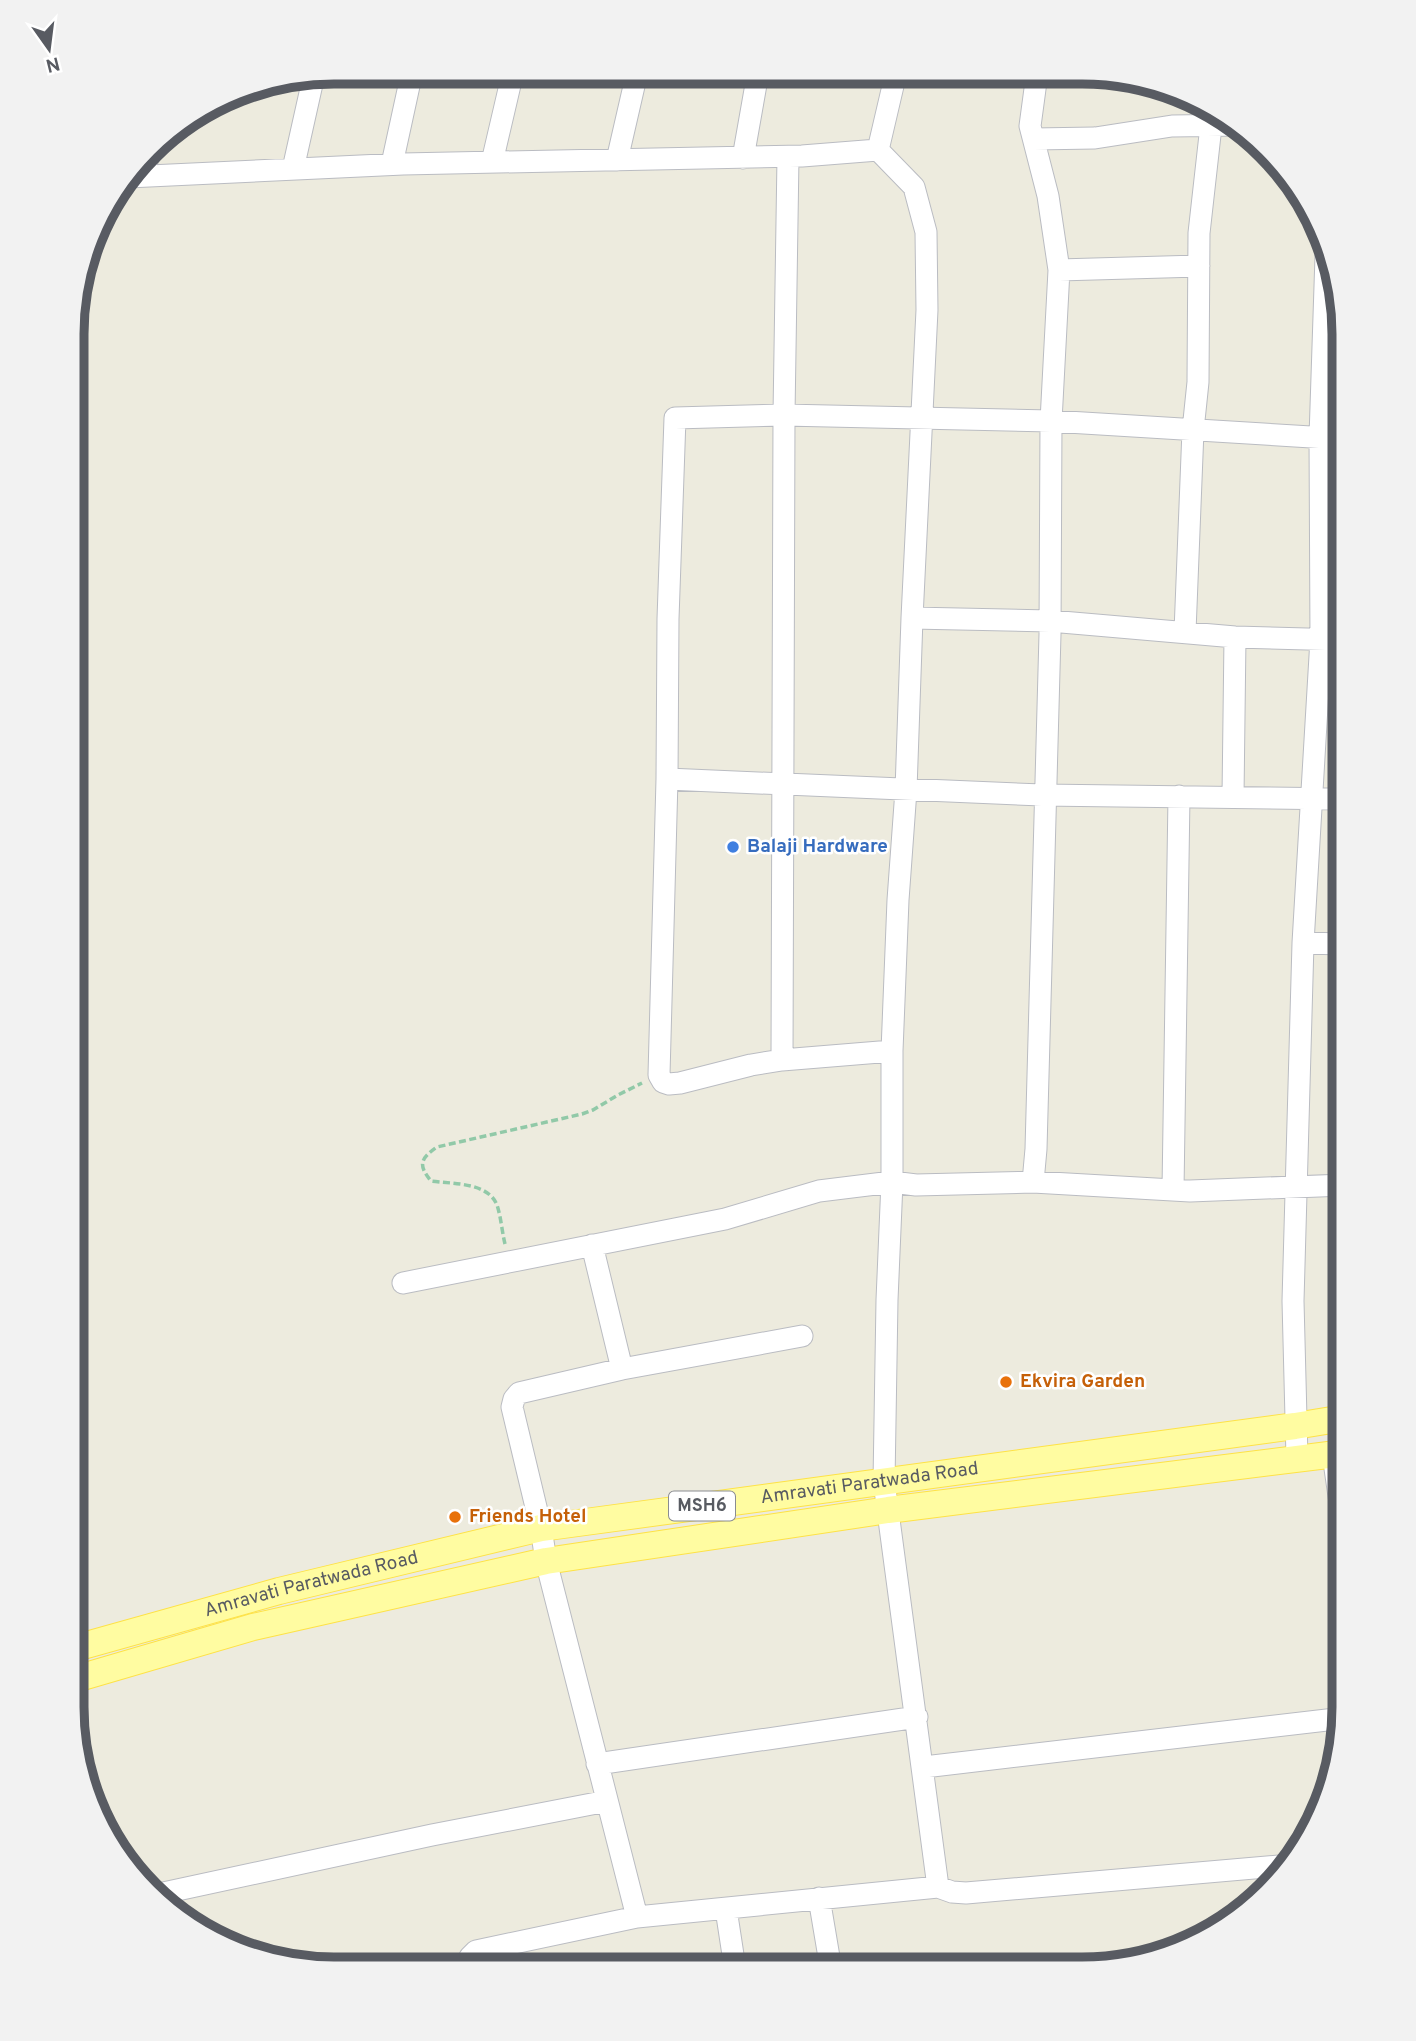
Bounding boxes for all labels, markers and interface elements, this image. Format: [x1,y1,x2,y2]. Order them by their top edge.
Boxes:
north arrow [14,14,84,84]
text: N [43,50,62,77]
place label: Balaji Hardware [747,835,888,859]
marker: Balaji Hardware [725,839,741,855]
place label: Ekvira Garden [1020,1370,1145,1394]
marker: Ekvira Garden [998,1374,1014,1390]
street label: Amravati Paratwada Road [759,1457,980,1510]
road number: MSH6 [669,1492,735,1520]
place label: Friends Hotel [469,1505,586,1529]
marker: Friends Hotel [447,1509,463,1525]
street label: Amravati Paratwada Road [202,1546,421,1623]

